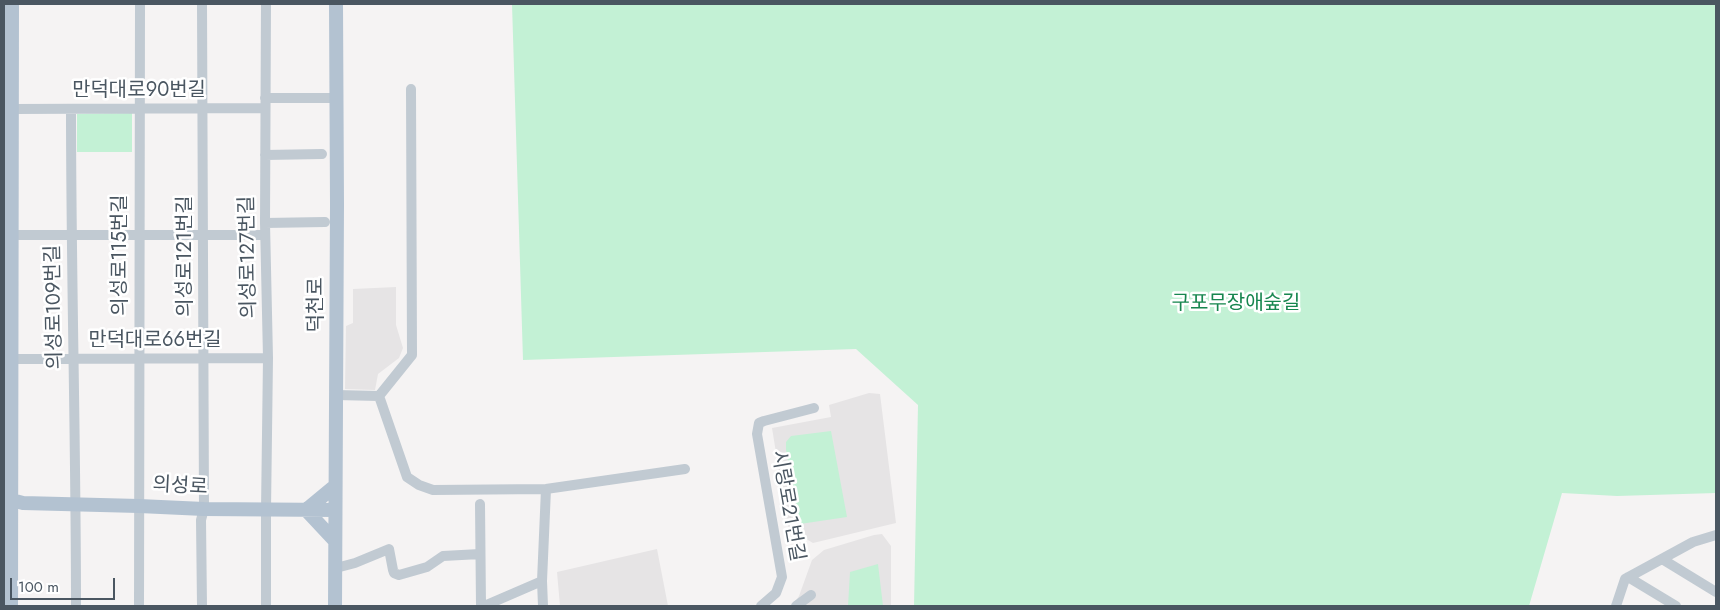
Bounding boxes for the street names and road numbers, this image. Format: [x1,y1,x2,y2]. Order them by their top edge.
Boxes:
street label: 만덕대로90번길 [72,79,206,103]
street label: 의성로115번길 [109,194,133,316]
street label: 의성로121번길 [174,195,198,317]
street label: 의성로127번길 [236,195,262,319]
street label: 의성로109번길 [42,245,68,369]
street label: 덕천로 [305,277,329,333]
street label: 만덕대로66번길 [88,329,222,353]
street label: 시랑로21번길 [765,449,809,563]
street label: 의성로 [152,474,208,500]

